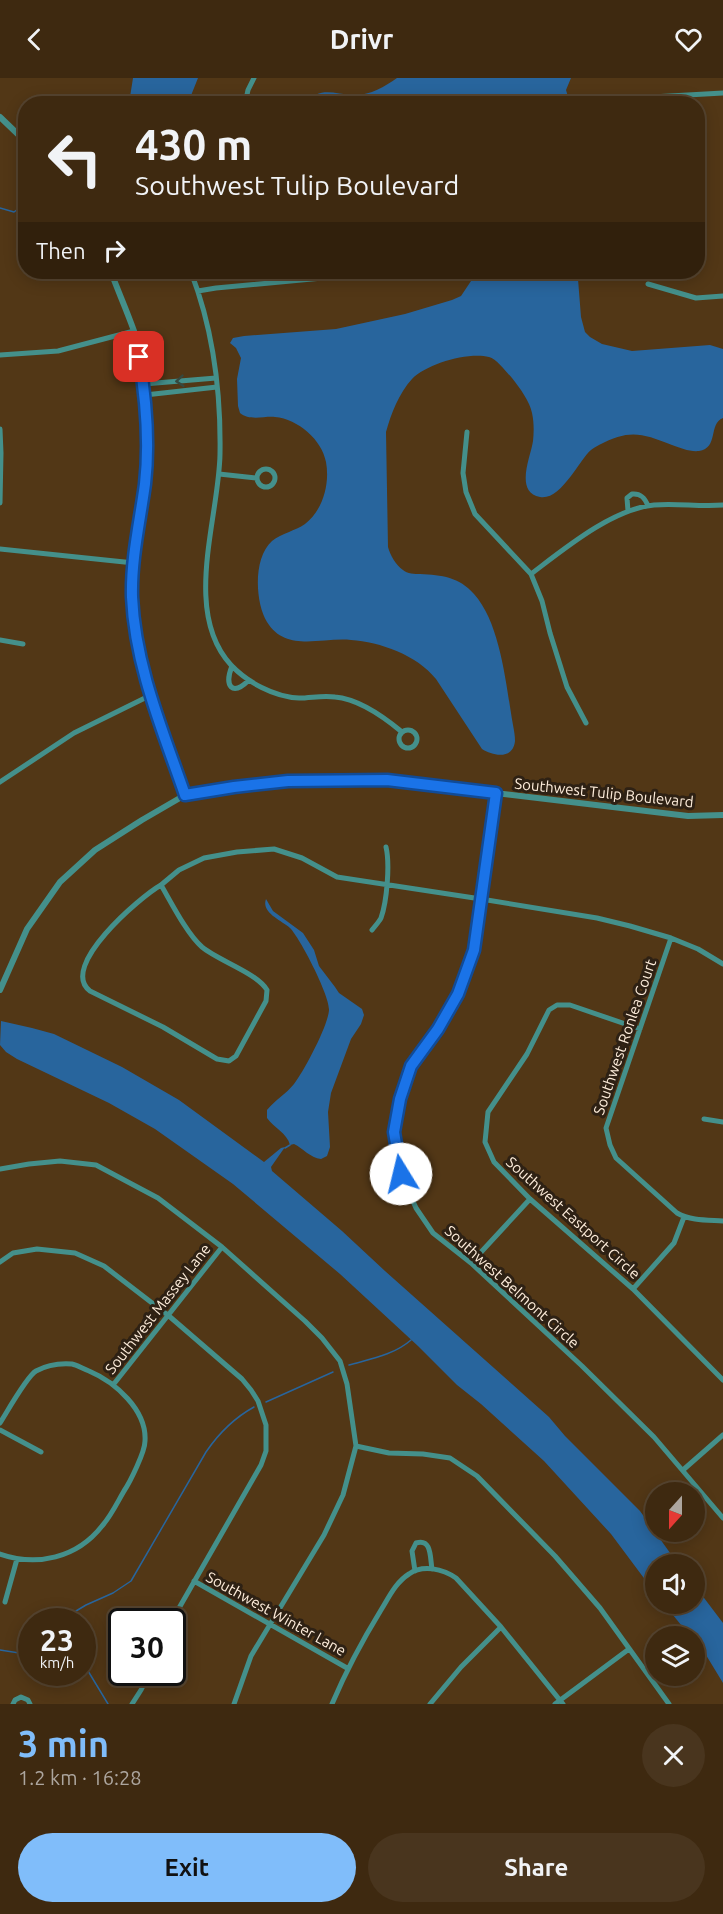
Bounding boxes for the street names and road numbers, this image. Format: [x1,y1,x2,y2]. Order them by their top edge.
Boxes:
street label: Southwest Tulip Boulevard [514,775,695,810]
street label: Southwest Ronlea Court [590,957,659,1117]
street label: Southwest Eastport Circle [503,1153,644,1282]
street label: Southwest Belmont Circle [442,1222,583,1351]
street label: Southwest Massey Lane [102,1240,214,1377]
street label: Southwest Winter Lane [203,1568,349,1659]

